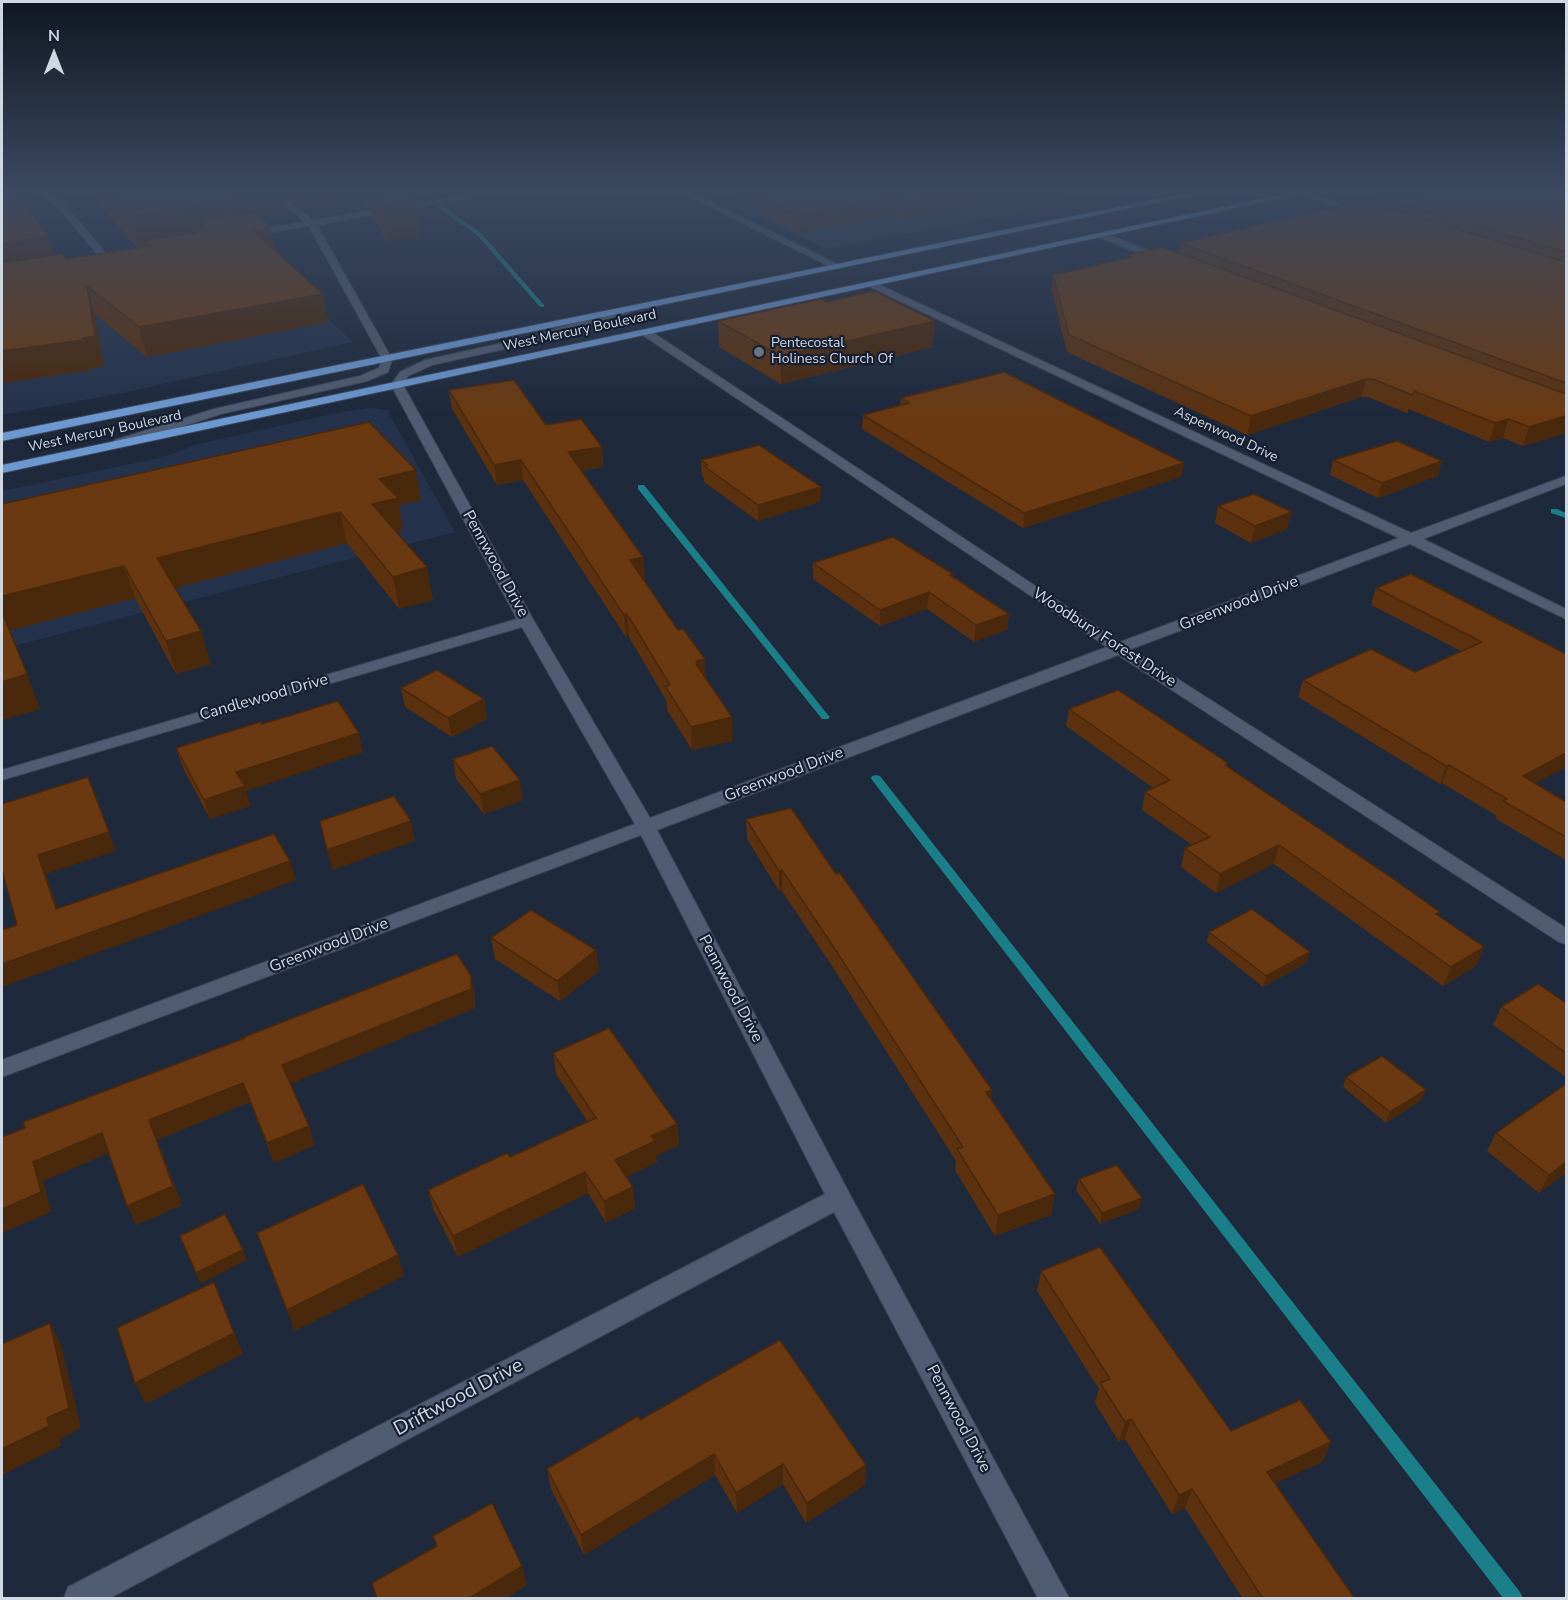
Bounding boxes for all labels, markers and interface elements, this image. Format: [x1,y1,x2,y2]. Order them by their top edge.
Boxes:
north arrow [24,24,84,84]
text: N [48,25,60,47]
street label: West Mercury Boulevard [502,307,658,355]
place label: Pentecostal Holiness Church Of [771,336,893,368]
marker: Pentecostal Holiness Church Of [752,345,766,359]
street label: Aspenwood Drive [1171,404,1281,466]
street label: West Mercury Boulevard [27,408,183,456]
street label: Pennwood Drive [458,507,532,621]
street label: Greenwood Drive [1177,572,1301,636]
street label: Woodbury Forest Drive [1029,584,1179,692]
street label: Candlewood Drive [197,670,331,726]
street label: Greenwood Drive [722,743,846,807]
street label: Greenwood Drive [267,914,391,978]
street label: Pennwood Drive [694,932,766,1046]
street label: Driftwood Drive [390,1354,528,1442]
street label: Pennwood Drive [922,1362,994,1476]

